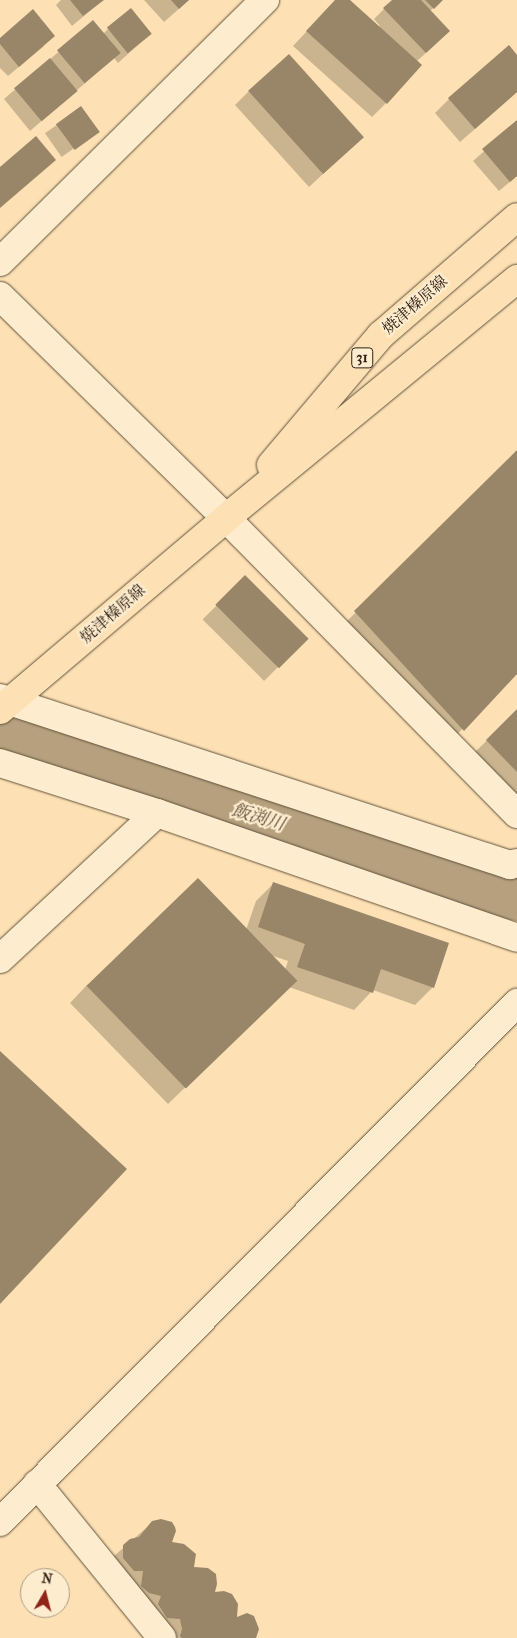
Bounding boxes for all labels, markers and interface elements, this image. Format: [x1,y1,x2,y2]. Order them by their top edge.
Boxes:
street label: 焼津榛原線 [379,272,451,338]
road number: 31 [351,346,373,370]
street label: 焼津榛原線 [77,581,149,647]
water label: 飯渕川 [229,800,287,836]
north arrow [20,1568,70,1618]
text: N [41,1569,53,1588]

